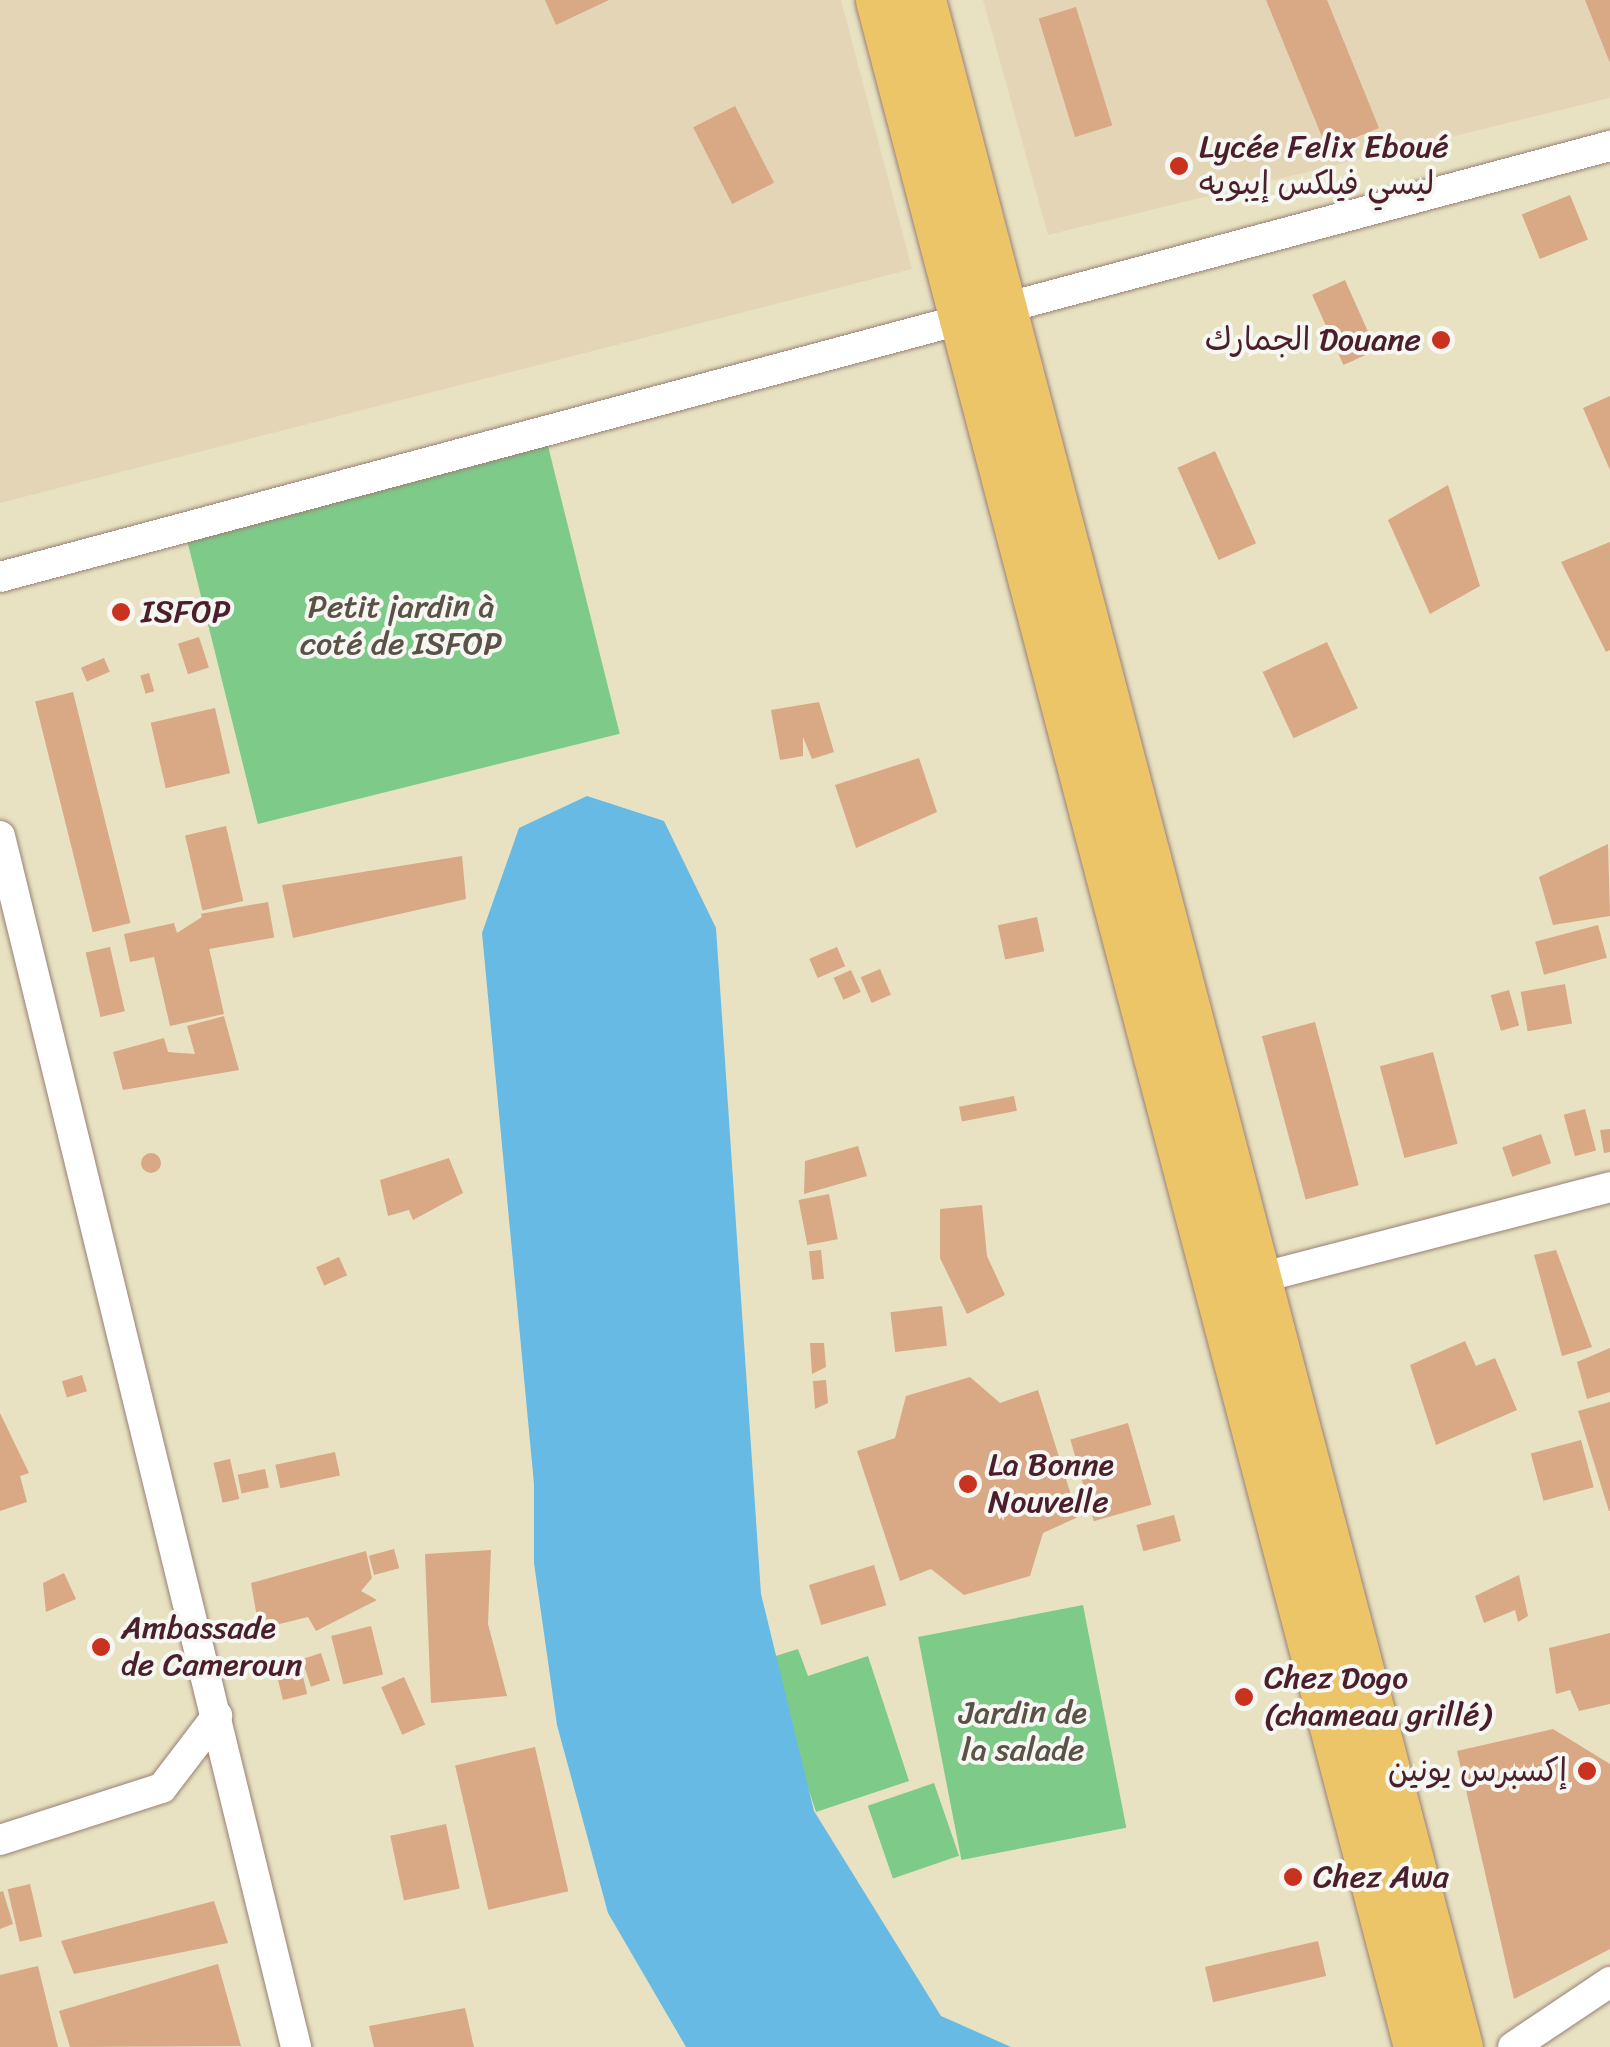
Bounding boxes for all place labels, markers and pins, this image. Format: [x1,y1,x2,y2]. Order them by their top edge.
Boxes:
place label: Lycée Felix Eboué ليسي فيلكس إيبويه [1199,129,1449,204]
marker: Lycée Felix Eboué ليسي فيلكس إيبويه [1168,155,1190,177]
place label: الجمارك Douane [1205,321,1421,359]
marker: الجمارك Douane [1430,329,1452,351]
place label: ISFOP [141,593,230,631]
marker: ISFOP [110,601,132,623]
place label: La Bonne Nouvelle [988,1447,1115,1522]
marker: La Bonne Nouvelle [957,1473,979,1495]
place label: Ambassade de Cameroun [121,1610,303,1685]
marker: Ambassade de Cameroun [90,1636,112,1658]
place label: Chez Dogo (chameau grillé) [1264,1660,1491,1735]
marker: Chez Dogo (chameau grillé) [1233,1686,1255,1708]
place label: إكسبرس يونين [1388,1752,1567,1790]
marker: إكسبرس يونين [1576,1760,1598,1782]
place label: Chez Awa [1313,1858,1449,1896]
marker: Chez Awa [1282,1866,1304,1888]

